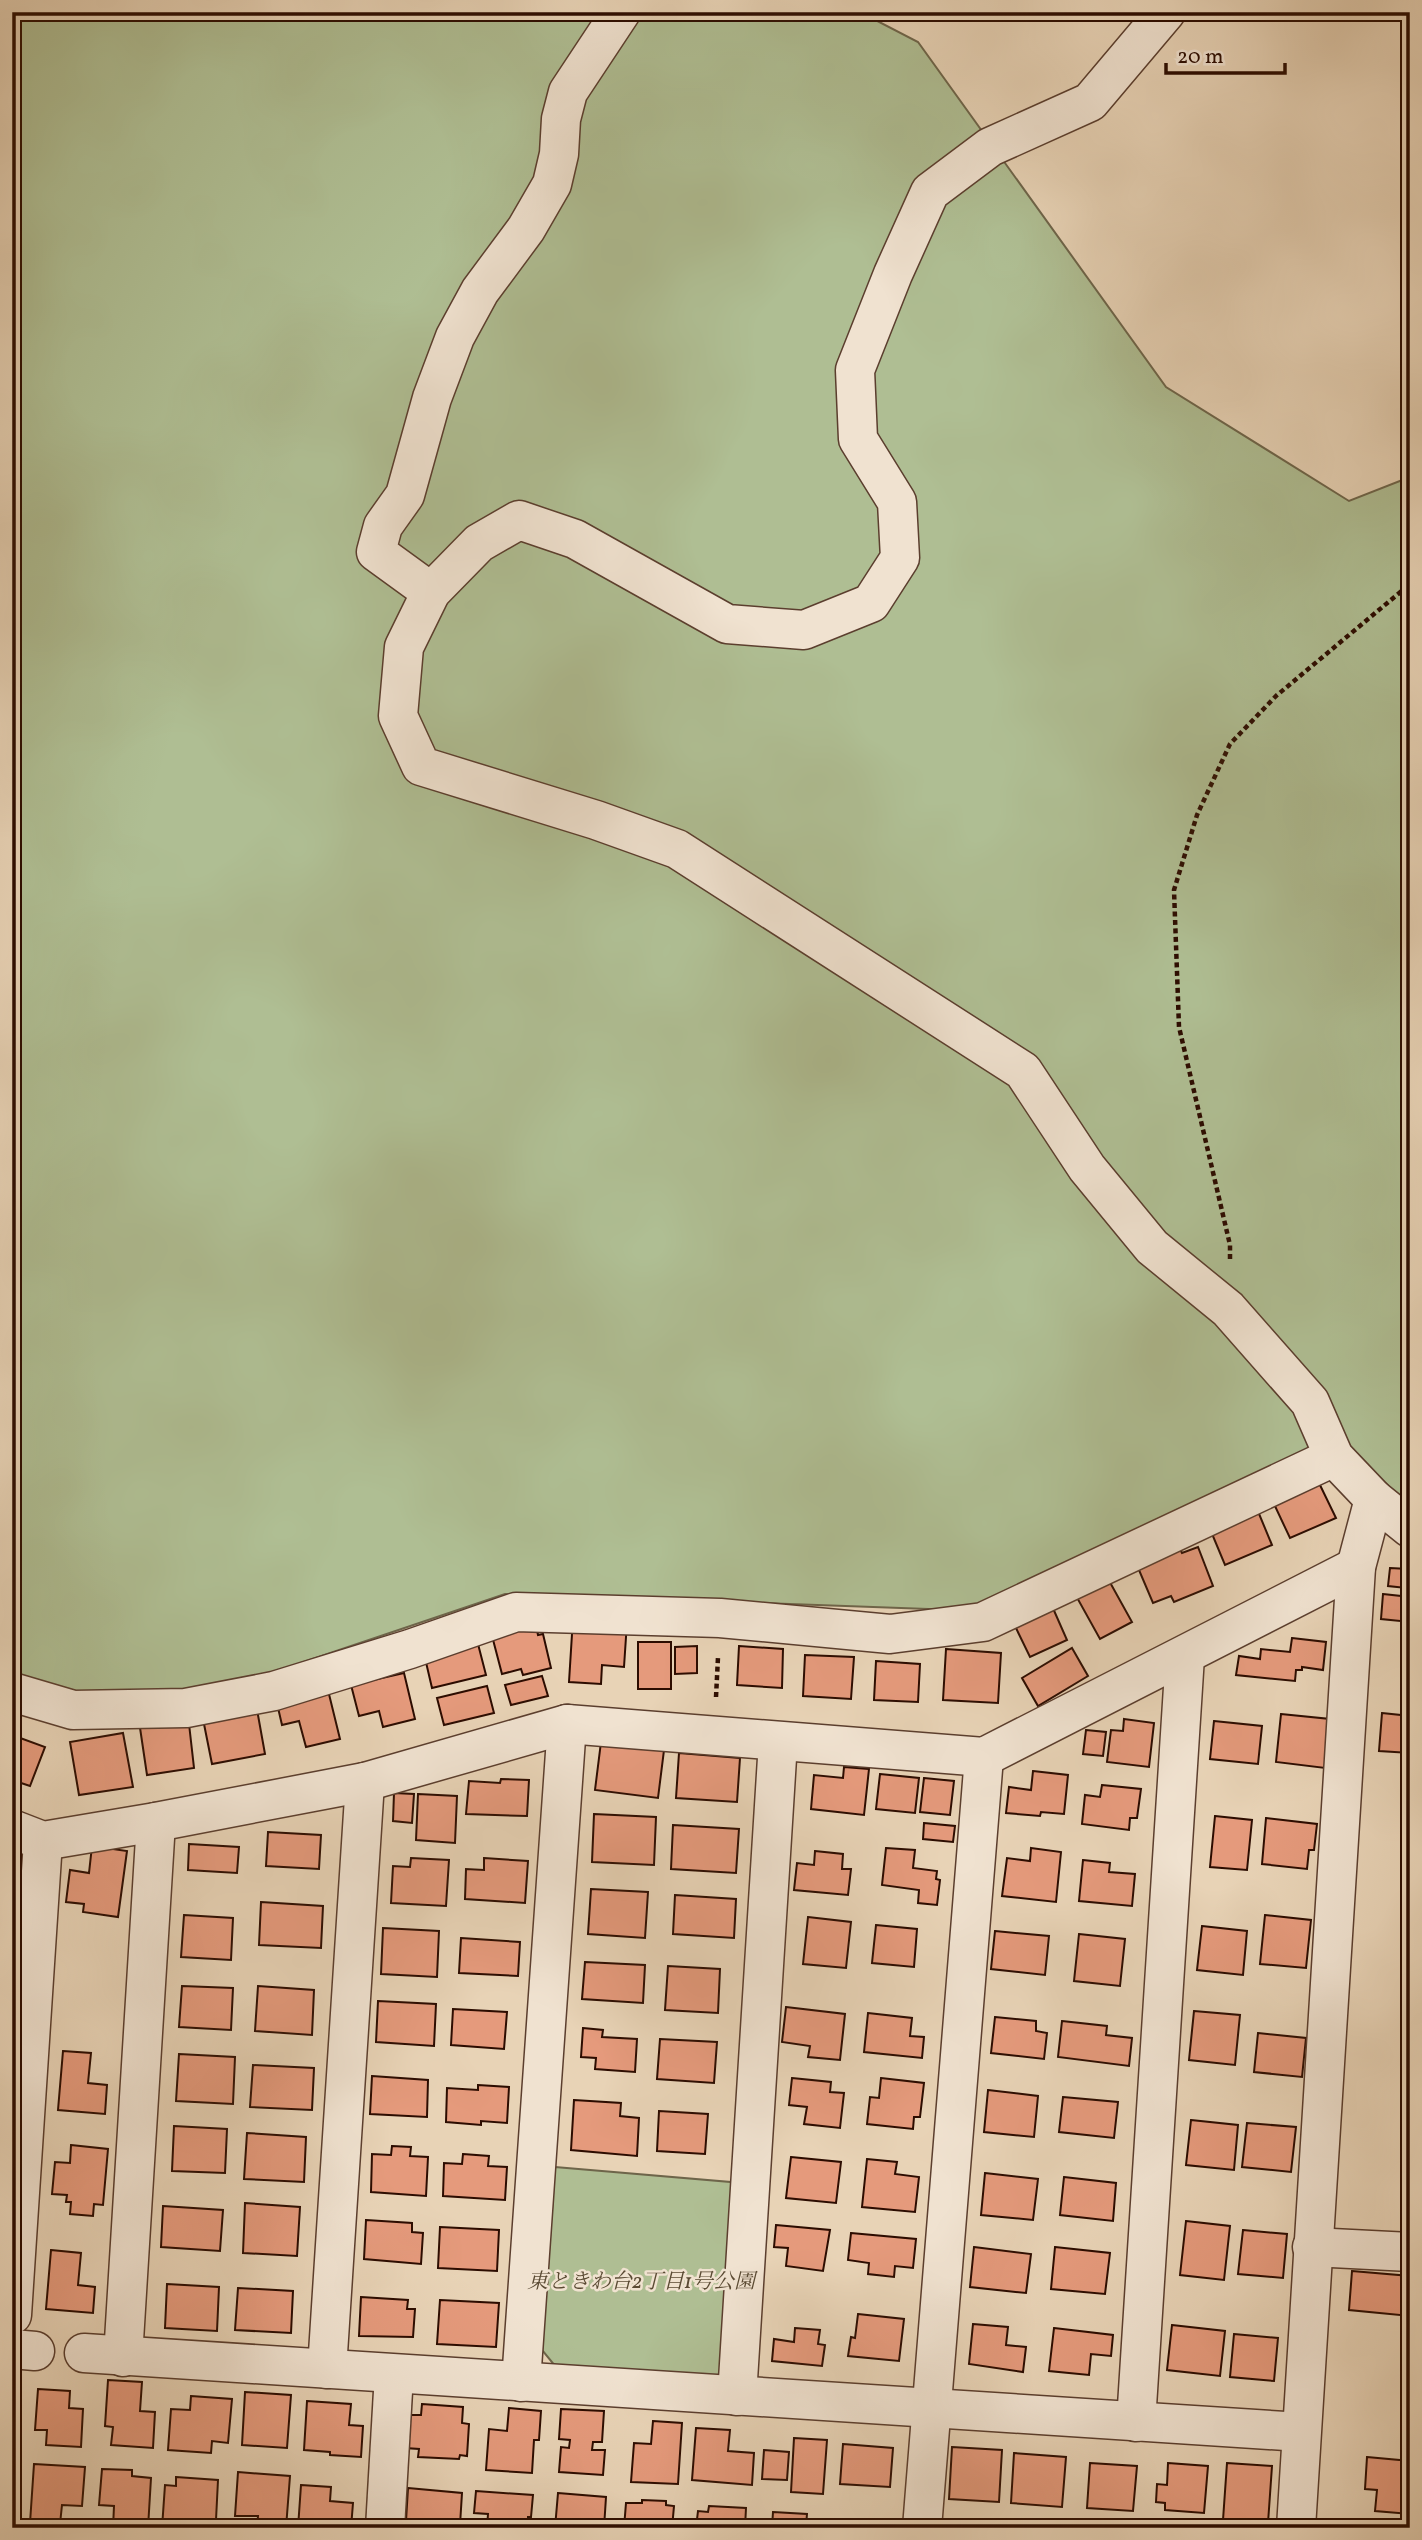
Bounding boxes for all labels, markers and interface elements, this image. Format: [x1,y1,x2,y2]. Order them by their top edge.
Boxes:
scale bar [1166,32,1286,76]
text: 20 m [1177,43,1223,72]
park label: 東ときわ台2丁目1号公園 [527,2268,758,2297]

